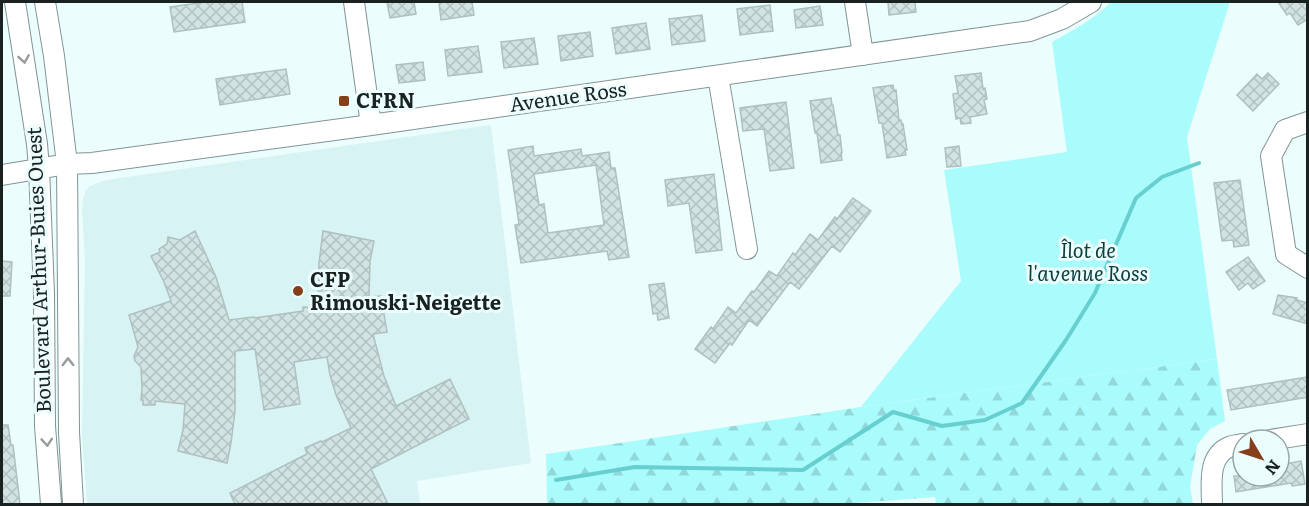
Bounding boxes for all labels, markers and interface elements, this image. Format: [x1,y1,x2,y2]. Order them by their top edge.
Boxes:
one-way arrow [18,55,30,64]
street label: Avenue Ross [507,72,628,118]
place label: CFRN [356,84,415,114]
marker: CFRN [337,94,351,108]
street label: Boulevard Arthur-Buies Ouest [17,127,57,414]
park label: Îlot de l'avenue Ross [1028,234,1148,287]
place label: CFP Rimouski-Neigette [310,263,501,316]
marker: CFP Rimouski-Neigette [291,284,305,298]
one-way arrow [62,358,74,367]
north arrow [1231,428,1291,488]
one-way arrow [40,438,53,447]
text: N [1260,455,1287,481]

